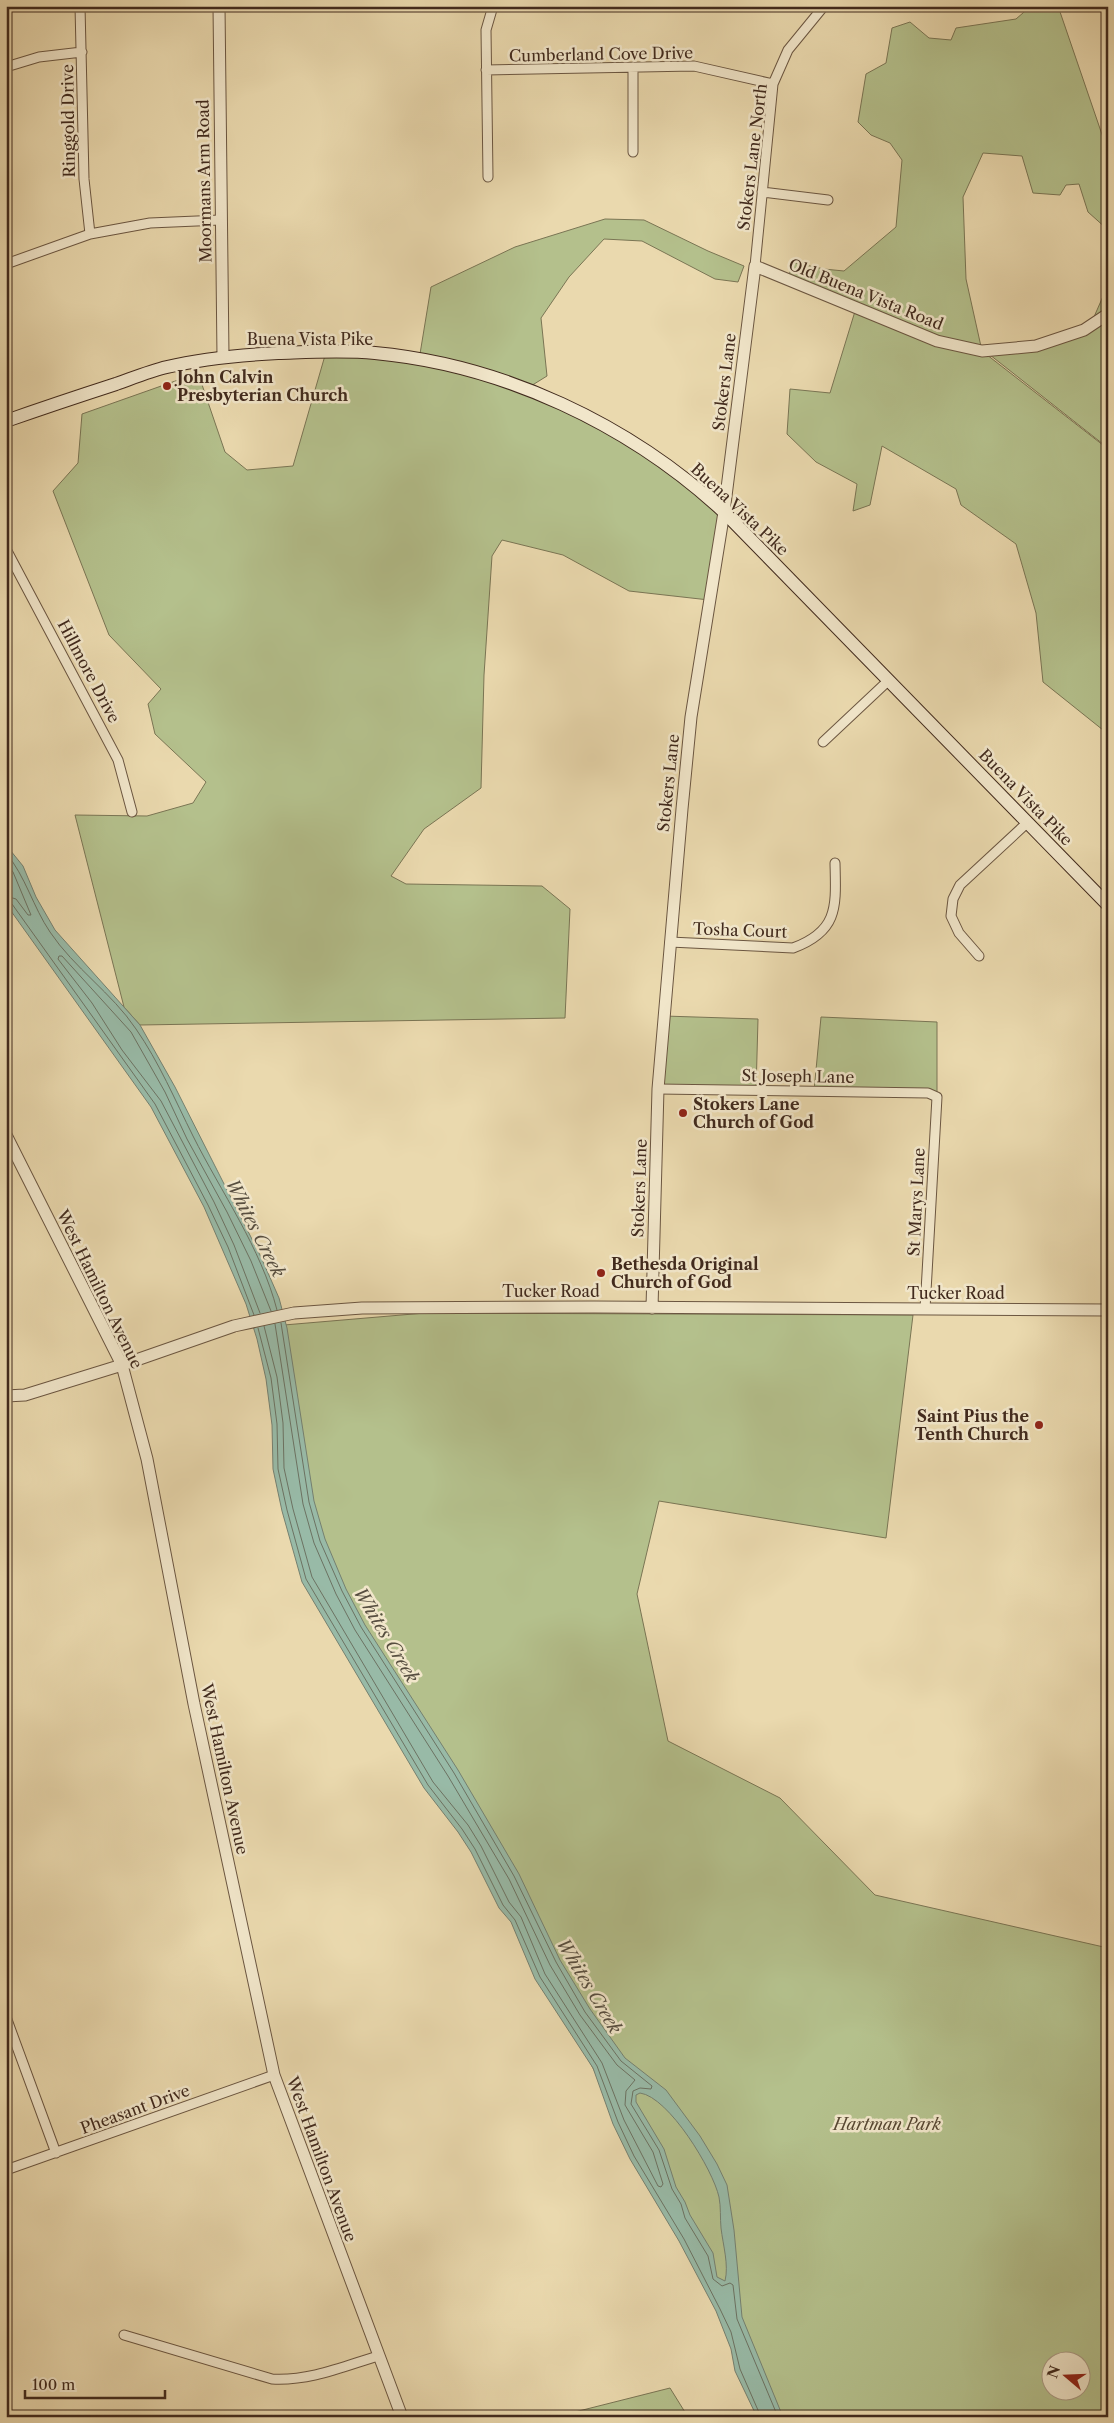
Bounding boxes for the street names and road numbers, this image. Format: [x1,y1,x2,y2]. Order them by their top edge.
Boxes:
street label: Cumberland Cove Drive [509,42,693,66]
street label: Ringgold Drive [57,64,79,178]
street label: Stokers Lane North [733,82,771,232]
street label: Moormans Arm Road [193,99,215,263]
street label: Old Buena Vista Road [786,254,946,334]
street label: Buena Vista Pike [247,329,373,349]
street label: Stokers Lane [708,332,740,432]
street label: Buena Vista Pike [687,459,793,559]
street label: Hillmore Drive [53,616,125,726]
street label: Stokers Lane [653,733,683,833]
street label: Buena Vista Pike [975,745,1077,849]
street label: Tosha Court [693,918,788,942]
street label: St Joseph Lane [741,1065,855,1087]
street label: Stokers Lane [627,1138,651,1238]
street label: St Marys Lane [903,1147,929,1257]
street label: West Hamilton Avenue [52,1205,147,1372]
street label: Tucker Road [502,1281,600,1301]
street label: Tucker Road [907,1283,1005,1303]
street label: West Hamilton Avenue [197,1681,253,1856]
street label: West Hamilton Avenue [282,2073,361,2244]
street label: Pheasant Drive [78,2080,192,2138]

